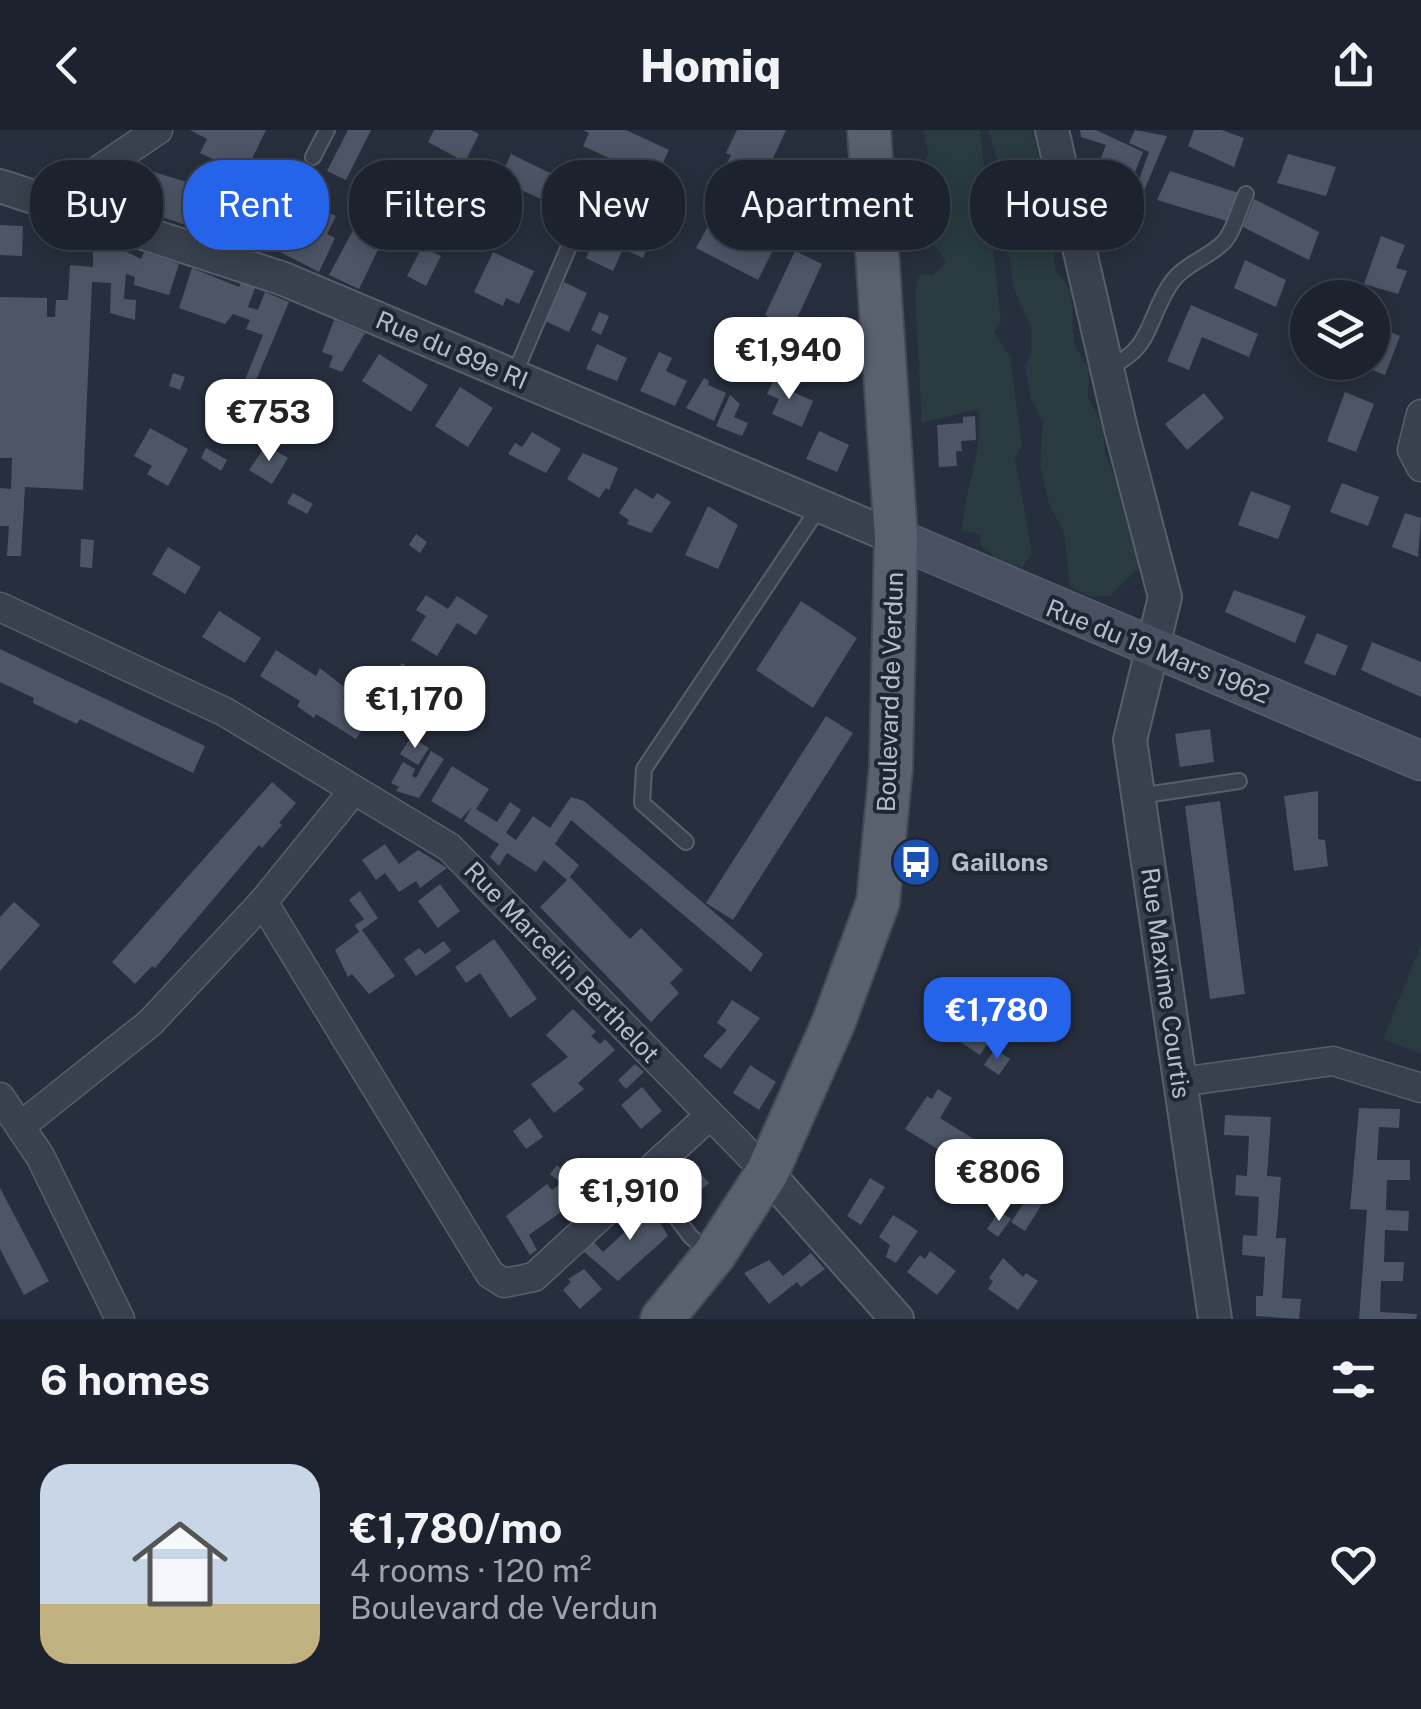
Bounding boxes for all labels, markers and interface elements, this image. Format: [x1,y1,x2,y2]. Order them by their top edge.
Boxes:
icon: back [40,38,95,93]
icon: share [1326,38,1381,93]
text: Homiq [640,39,781,92]
chip: Buy [30,160,163,250]
chip: Rent [183,160,329,250]
chip: Filters [349,160,522,250]
chip: New [542,160,685,250]
chip: Apartment [705,160,950,250]
chip: House [970,160,1144,250]
map controls [1290,280,1390,380]
button: layers [1290,280,1390,380]
street label: Rue du 89e RI [371,305,533,395]
pin: €1,940 [708,317,870,402]
text: €1,940 [736,331,842,368]
pin: €753 [210,379,328,464]
text: €753 [227,393,311,430]
street label: Boulevard de Verdun [871,571,909,813]
street label: Rue du 19 Mars 1962 [1042,592,1274,710]
pin: €1,170 [334,666,496,751]
text: €1,170 [366,680,464,717]
bus stop icon: Gaillons [890,836,942,888]
place label: Gaillons [951,847,1048,877]
street label: Rue Marcelin Berthelot [458,855,666,1069]
street label: Rue Maxime Courtis [1135,866,1197,1100]
pin: €1,780 [916,977,1078,1062]
text: €1,780 [946,991,1048,1028]
pin: €806 [940,1139,1058,1224]
text: €806 [957,1153,1041,1190]
pin: €1,910 [549,1158,711,1243]
text: €1,910 [581,1172,679,1209]
icon: filters [1326,1352,1381,1407]
text: 6 homes [40,1355,210,1404]
text: €1,780/mo [350,1503,562,1552]
icon: home [120,1504,240,1624]
icon: heart [1326,1537,1381,1592]
text: 4 rooms · 120 m² [350,1552,592,1589]
text: Boulevard de Verdun [350,1589,658,1626]

